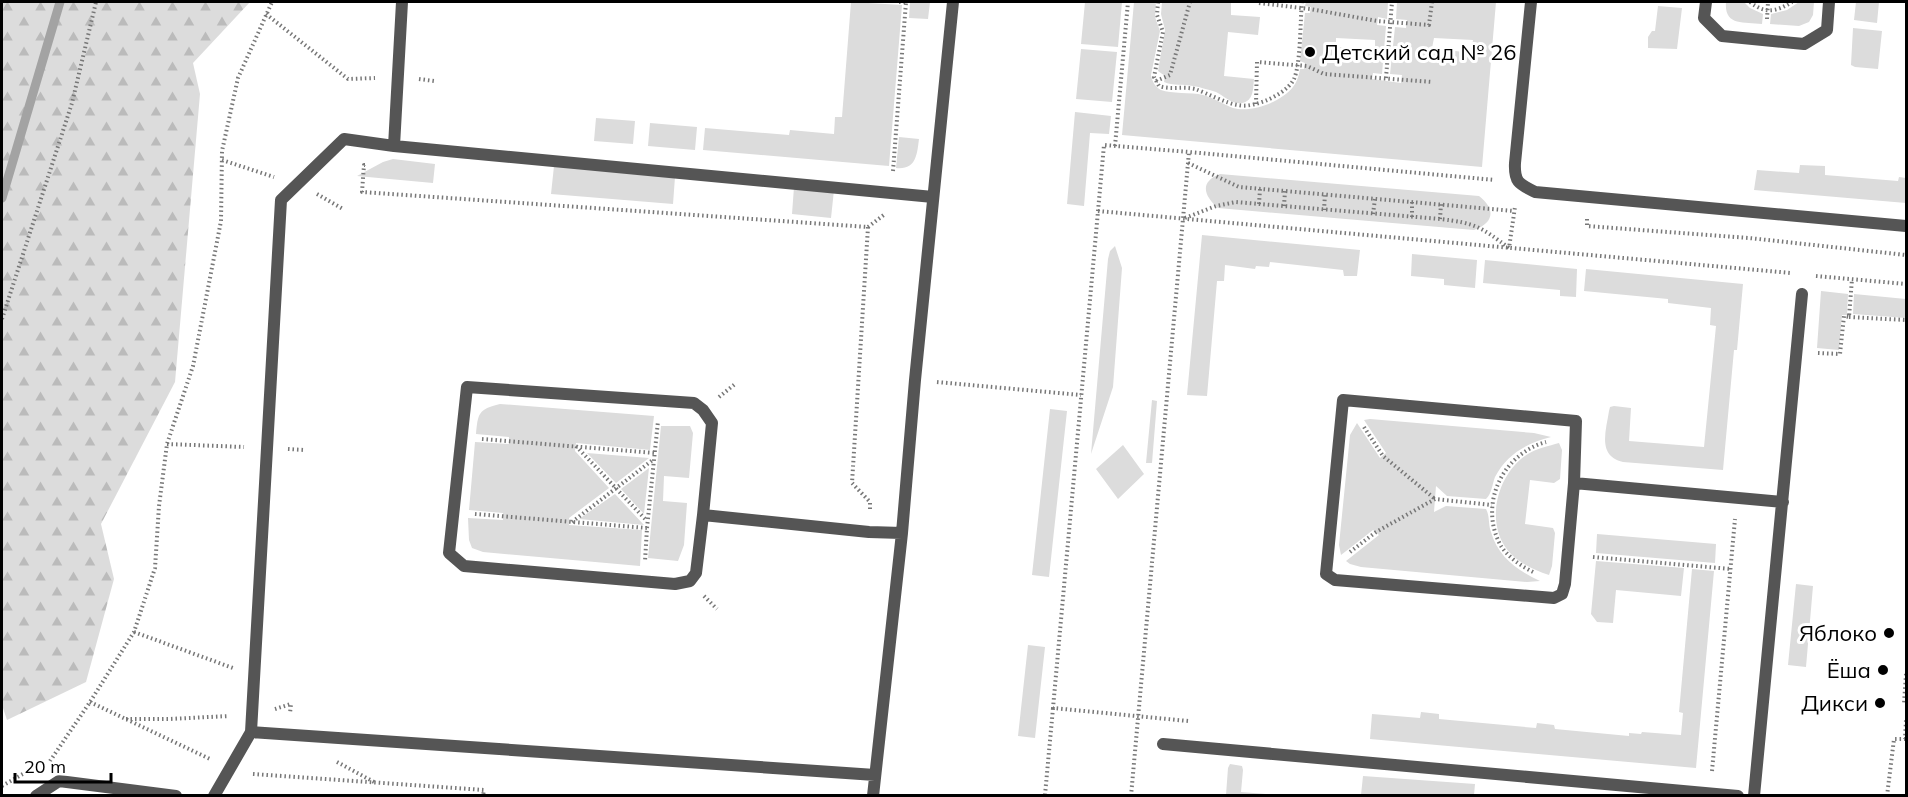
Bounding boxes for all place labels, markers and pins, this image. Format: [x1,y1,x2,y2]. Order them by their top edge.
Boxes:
place label: Детский сад № 26 [1322,38,1516,66]
marker: Детский сад № 26 [1303,45,1317,59]
place label: Яблоко [1799,619,1877,647]
marker: Яблоко [1882,626,1896,640]
place label: Ёша [1827,656,1871,684]
marker: Ёша [1876,663,1890,677]
place label: Дикси [1801,689,1868,717]
marker: Дикси [1873,696,1887,710]

